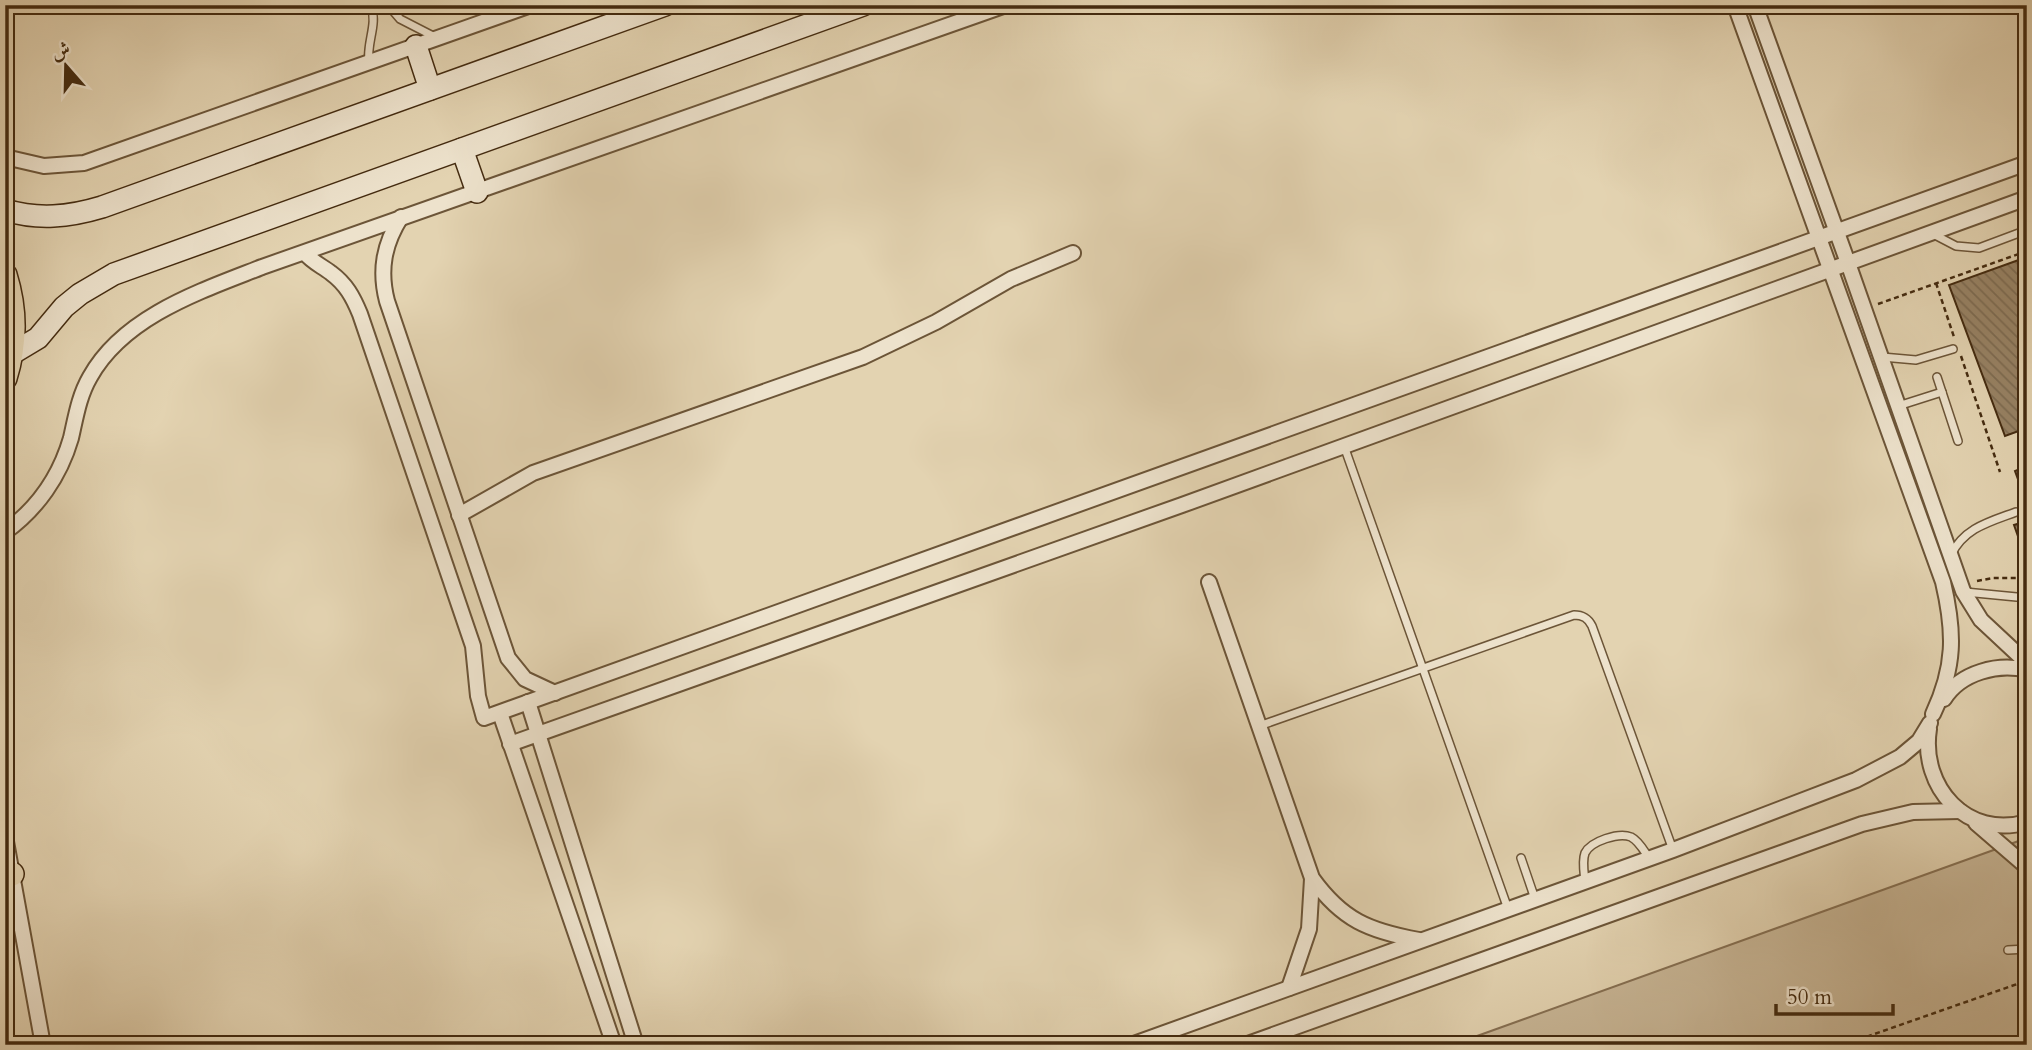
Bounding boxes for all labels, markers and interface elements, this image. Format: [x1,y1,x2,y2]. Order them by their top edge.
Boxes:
north arrow [32,32,102,102]
text: ش [47,36,74,66]
scale bar [1776,973,1894,1017]
text: 50 m [1787,983,1832,1012]

